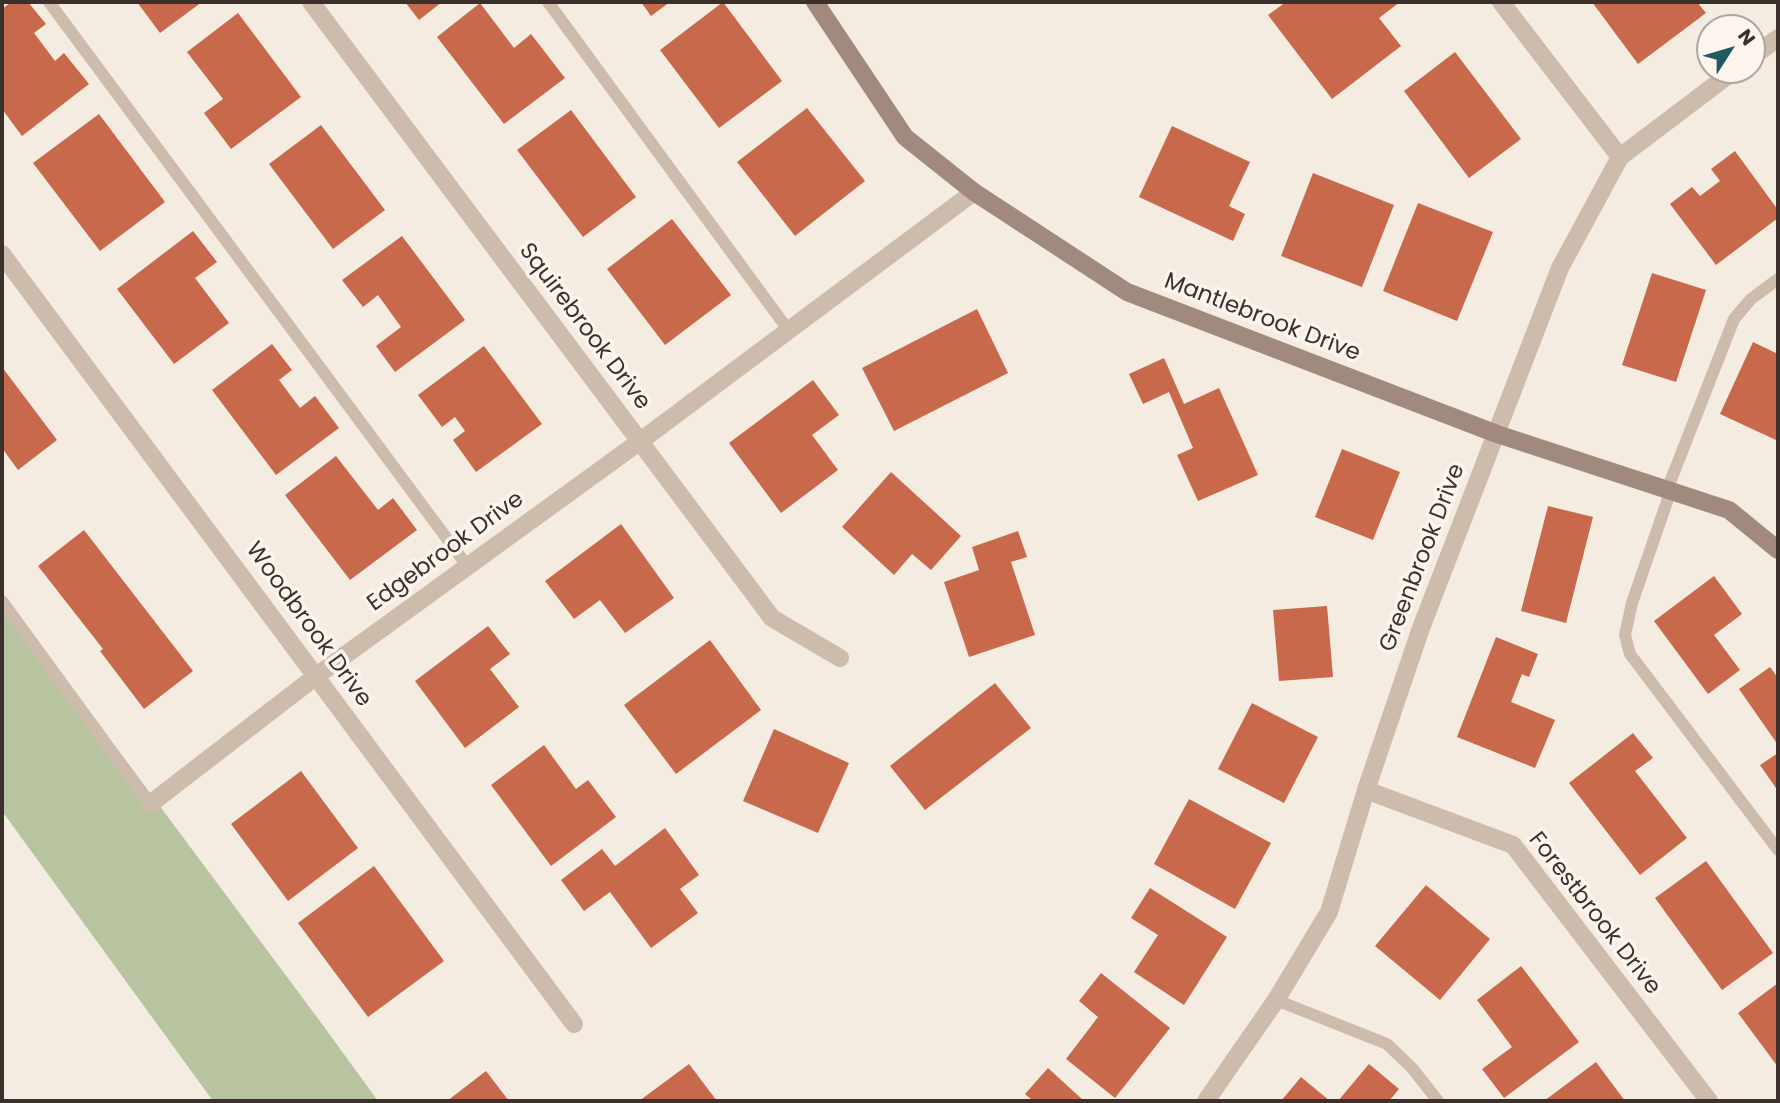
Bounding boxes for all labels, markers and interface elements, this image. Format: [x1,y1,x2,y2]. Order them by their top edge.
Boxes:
north arrow [1696,14,1766,84]
text: N [1731,23,1762,51]
street label: Squirebrook Drive [512,238,656,416]
street label: Mantlebrook Drive [1160,268,1364,368]
street label: Greenbrook Drive [1374,460,1472,656]
street label: Edgebrook Drive [363,486,529,618]
street label: Woodbrook Drive [239,537,377,713]
street label: Forestbrook Drive [1522,827,1666,1001]

